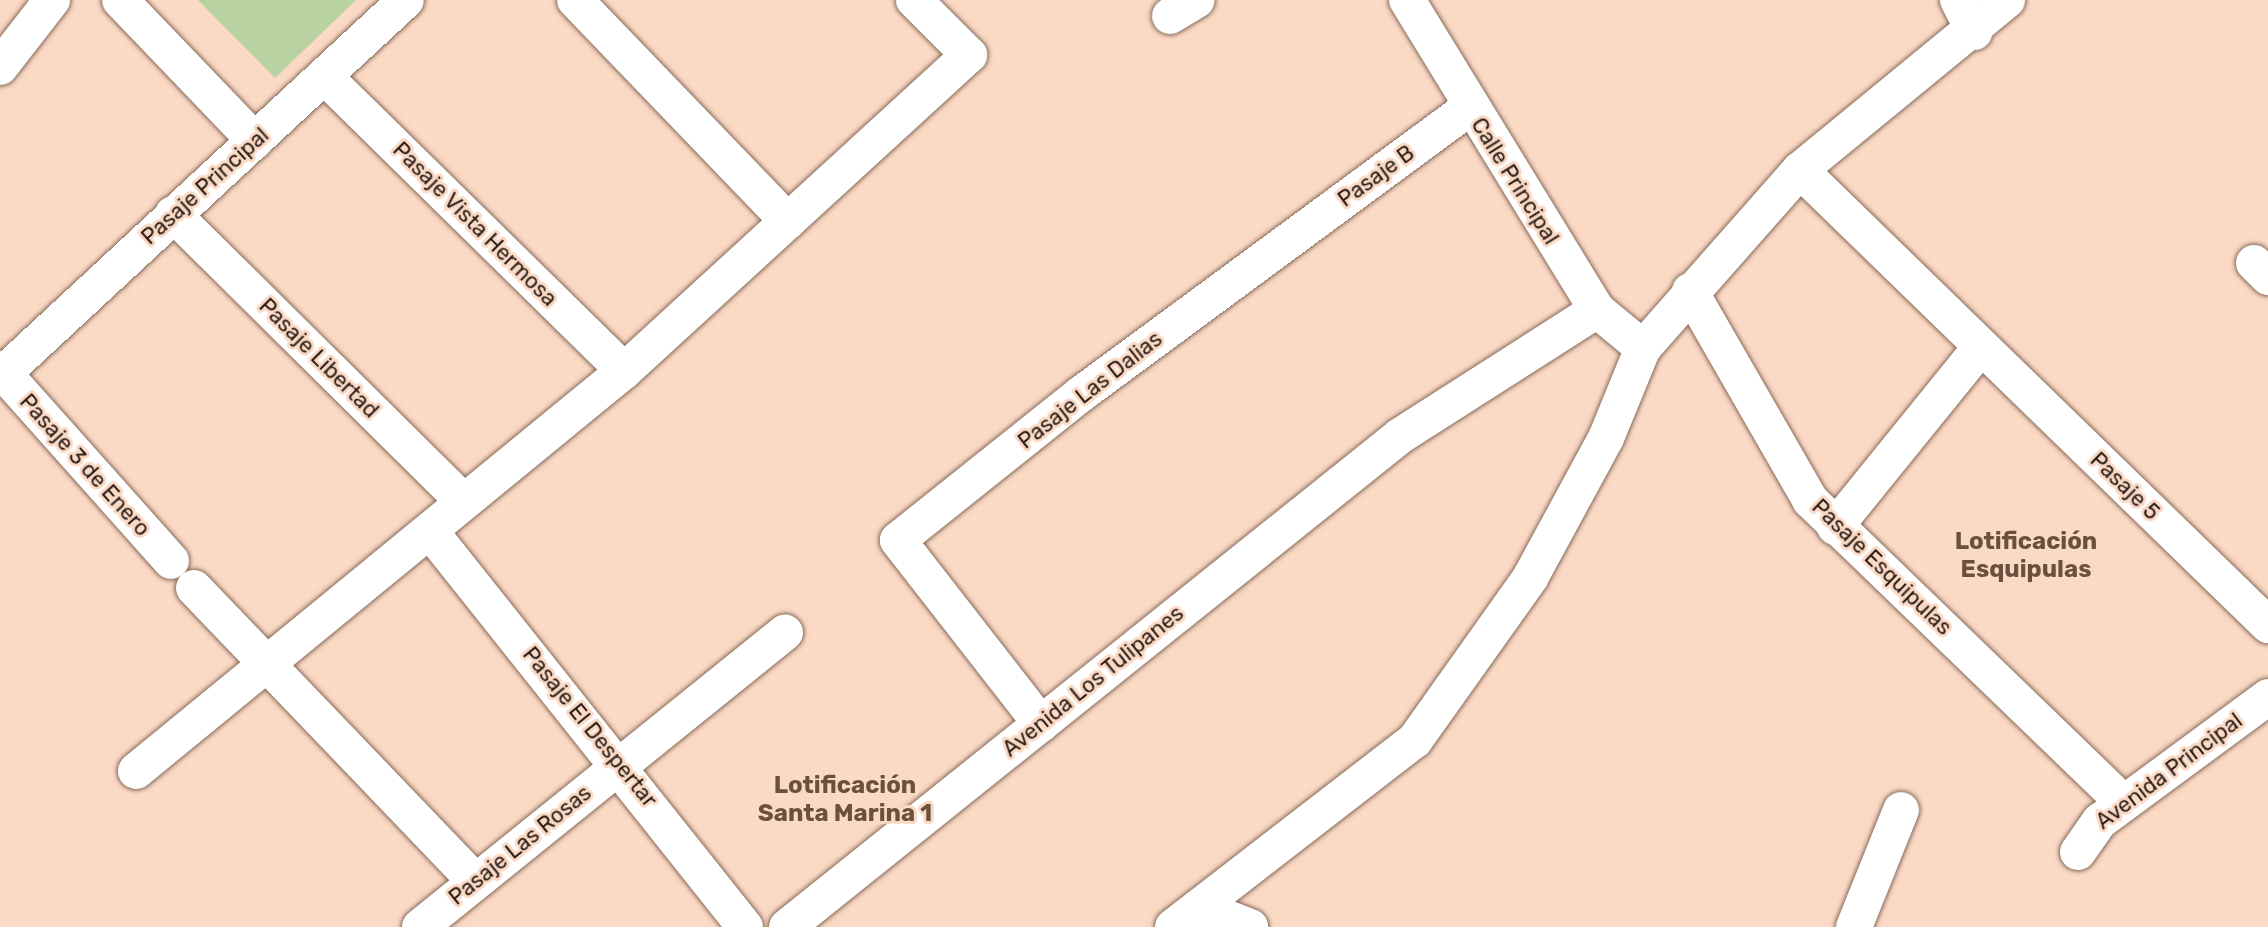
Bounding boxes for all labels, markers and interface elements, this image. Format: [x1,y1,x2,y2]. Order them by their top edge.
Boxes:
street label: Calle Principal [1466,113,1564,249]
street label: Pasaje Principal [136,122,274,250]
street label: Pasaje Vista Hermosa [387,136,563,312]
street label: Pasaje B [1333,140,1419,212]
street label: Pasaje Libertad [254,293,384,423]
street label: Pasaje Las Dalias [1013,326,1167,454]
street label: Pasaje 3 de Enero [14,389,156,541]
street label: Pasaje 5 [2085,447,2165,525]
street label: Pasaje Esquipulas [1807,494,1957,640]
district label: Lotificación Esquipulas [1955,528,2097,584]
street label: Avenida Los Tulipanes [997,600,1189,762]
street label: Pasaje El Despertar [517,642,663,812]
street label: Avenida Principal [2091,707,2247,835]
district label: Lotificación Santa Marina 1 [758,772,932,828]
street label: Pasaje Las Rosas [443,779,597,911]

